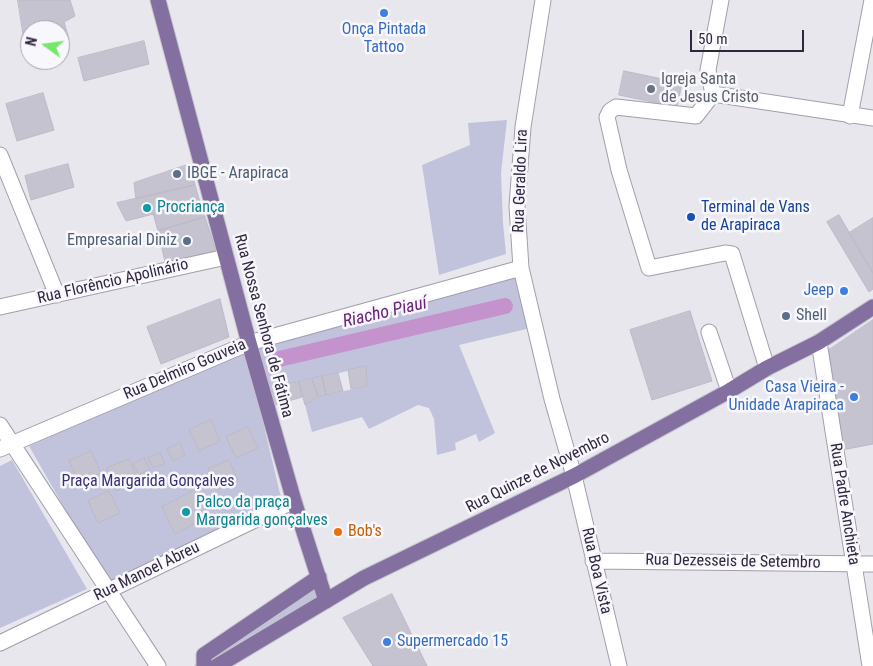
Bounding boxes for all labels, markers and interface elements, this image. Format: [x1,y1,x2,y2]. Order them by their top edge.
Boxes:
marker: Onça Pintada Tattoo [378,7,390,19]
north arrow [20,20,70,70]
place label: Onça Pintada Tattoo [342,20,426,58]
scale bar [693,20,807,52]
text: 50 m [698,30,728,48]
text: N [23,36,40,48]
place label: Igreja Santa de Jesus Cristo [661,70,759,108]
marker: Igreja Santa de Jesus Cristo [645,83,657,95]
street label: Rua Geraldo Lira [510,129,532,233]
place label: IBGE - Arapiraca [187,164,289,184]
marker: IBGE - Arapiraca [171,168,183,180]
place label: Procriança [157,198,225,218]
place label: Terminal de Vans de Arapiraca [701,198,810,236]
marker: Procriança [141,202,153,214]
marker: Terminal de Vans de Arapiraca [685,211,697,223]
place label: Empresarial Diniz [67,231,177,251]
street label: Rua Nossa Senhora de Fátima [229,232,297,420]
marker: Empresarial Diniz [181,235,193,247]
street label: Rua Florêncio Apolinário [36,255,190,309]
place label: Jeep [803,281,834,301]
marker: Jeep [838,285,850,297]
water label: Riacho Piauí [341,293,429,333]
place label: Shell [796,306,827,326]
marker: Shell [780,310,792,322]
street label: Rua Delmiro Gouveia [121,336,249,404]
place label: Casa Vieira - Unidade Arapiraca [729,378,844,416]
marker: Casa Vieira - Unidade Arapiraca [848,391,860,403]
street label: Rua Quinze de Novembro [463,429,613,517]
street label: Rua Padre Anchieta [825,442,863,566]
park label: Praça Margarida Gonçalves [61,472,235,492]
place label: Palco da praça Margarida gonçalves [196,493,328,531]
marker: Palco da praça Margarida gonçalves [180,506,192,518]
place label: Bob's [348,522,382,542]
marker: Bob's [332,526,344,538]
street label: Rua Boa Vista [577,526,615,616]
street label: Rua Manoel Abreu [91,538,203,606]
street label: Rua Dezesseis de Setembro [645,551,821,573]
place label: Supermercado 15 [397,632,508,652]
marker: Supermercado 15 [381,636,393,648]

